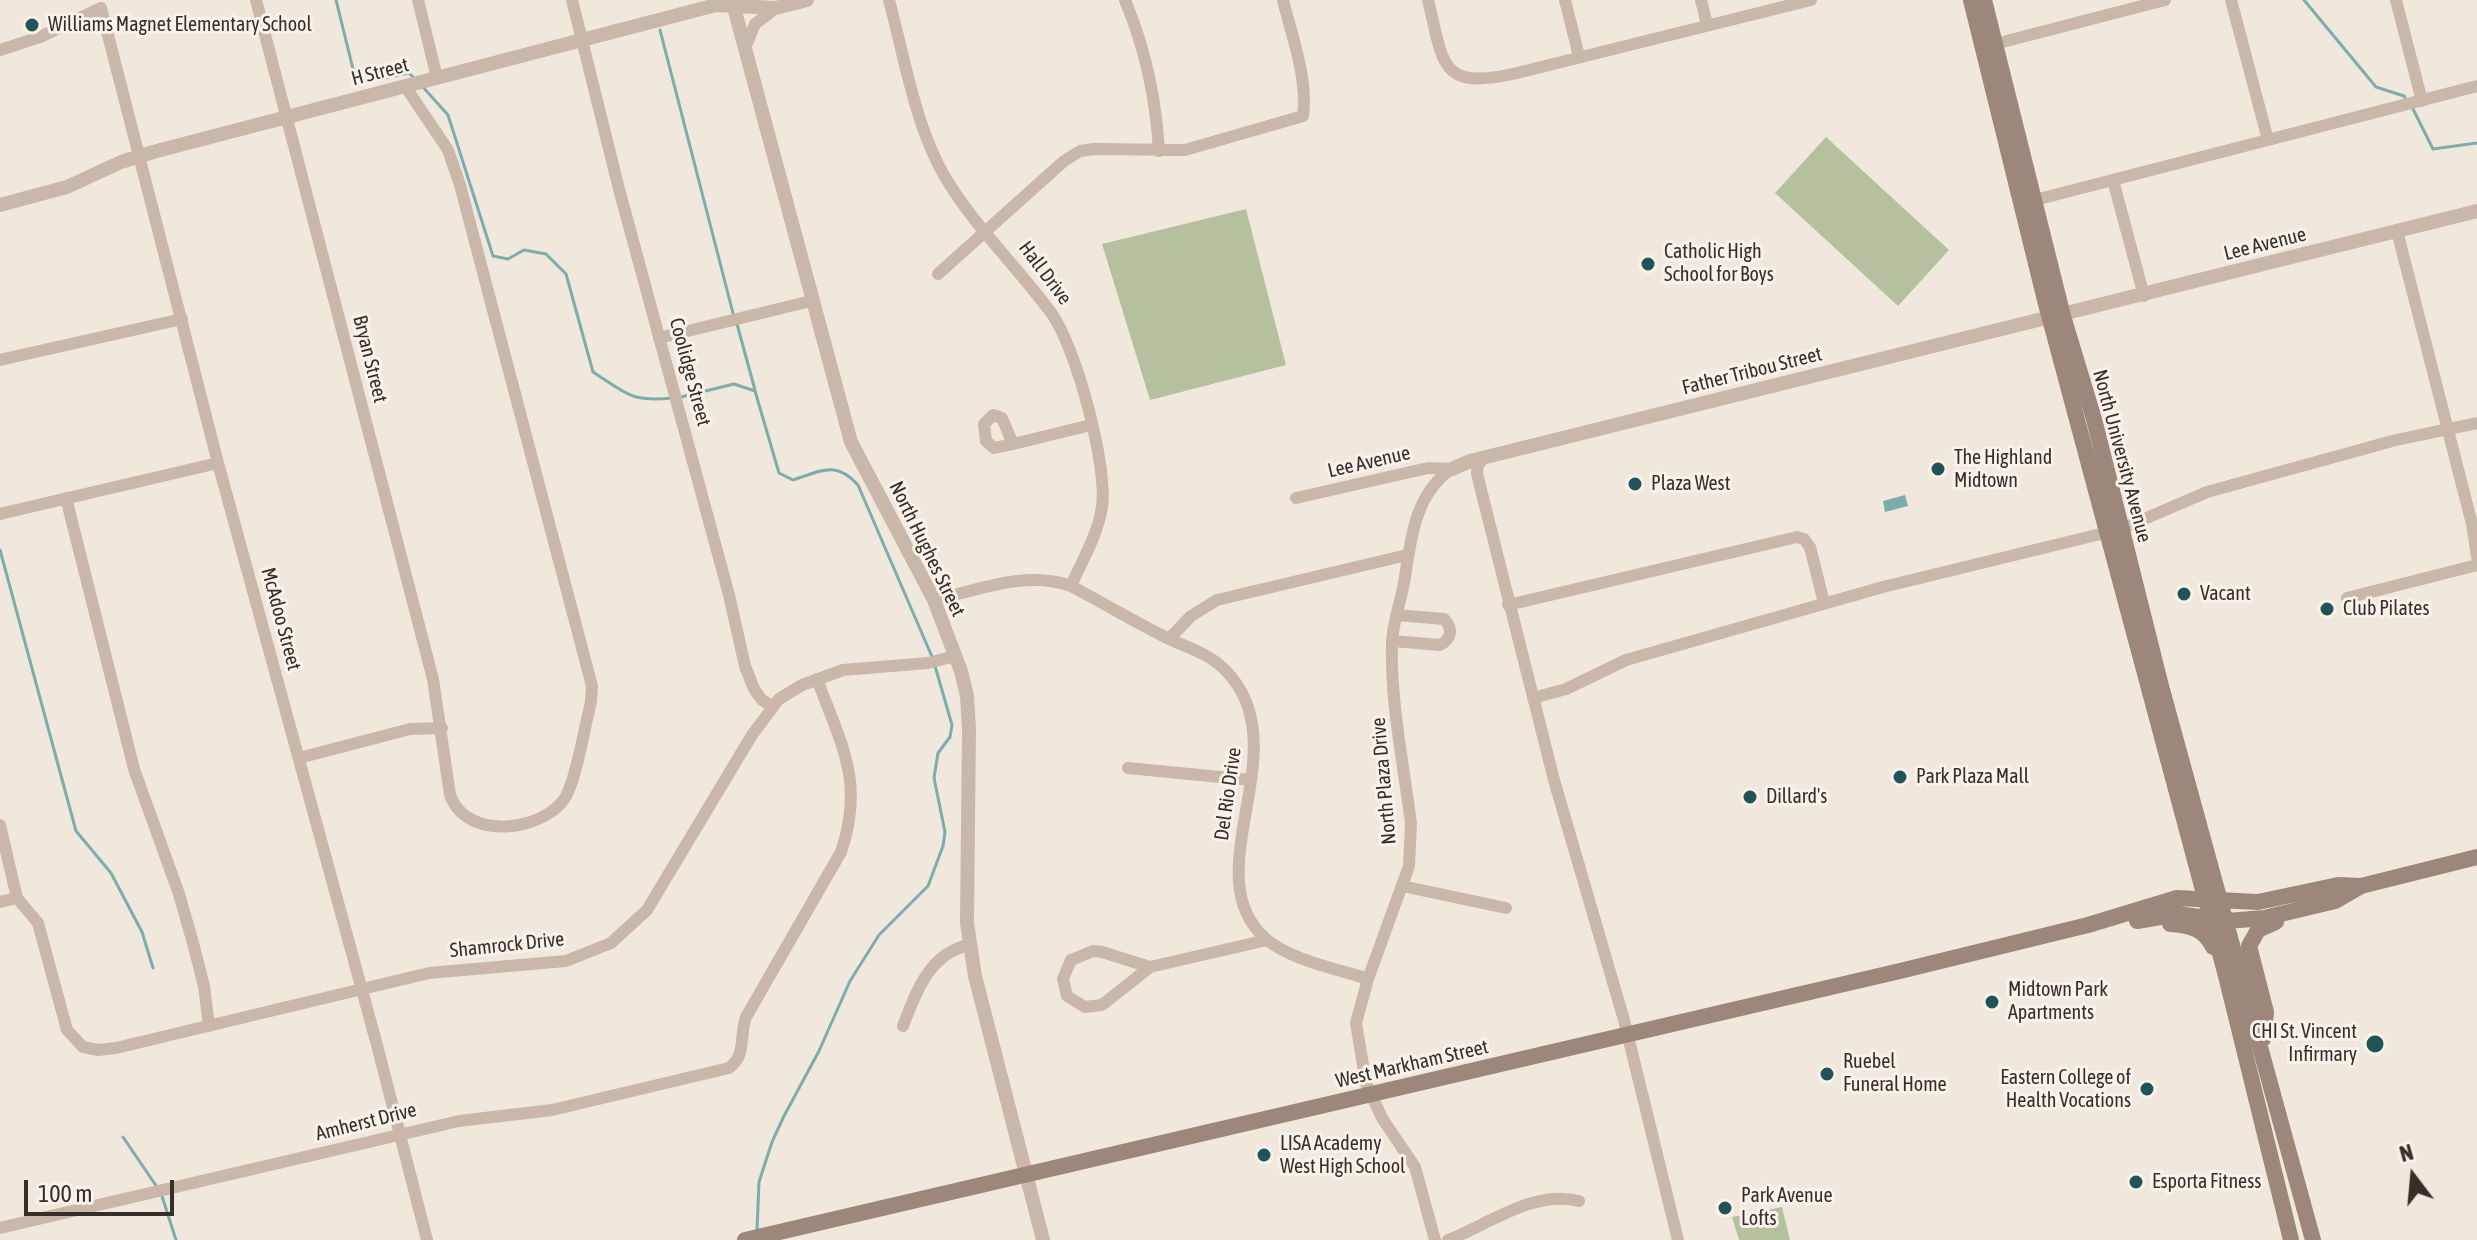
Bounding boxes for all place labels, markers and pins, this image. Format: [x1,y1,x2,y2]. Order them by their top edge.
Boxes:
place label: Williams Magnet Elementary School [48,13,312,37]
marker: Williams Magnet Elementary School [23,16,41,34]
place label: Catholic High School for Boys [1664,240,1774,287]
marker: Catholic High School for Boys [1639,255,1657,273]
place label: The Highland Midtown [1954,446,2052,493]
marker: The Highland Midtown [1929,460,1947,478]
place label: Plaza West [1651,472,1730,496]
marker: Plaza West [1626,475,1644,493]
place label: Vacant [2200,582,2251,606]
marker: Vacant [2175,585,2193,603]
place label: Club Pilates [2343,597,2429,621]
marker: Club Pilates [2318,600,2336,618]
place label: Park Plaza Mall [1916,765,2029,789]
marker: Park Plaza Mall [1891,768,1909,786]
place label: Dillard's [1766,785,1827,809]
marker: Dillard's [1741,788,1759,806]
place label: Midtown Park Apartments [2008,978,2108,1025]
marker: Midtown Park Apartments [1983,993,2001,1011]
place label: CHI St. Vincent Infirmary [2252,1020,2357,1067]
marker: CHI St. Vincent Infirmary [2364,1033,2386,1055]
place label: Ruebel Funeral Home [1843,1050,1947,1097]
marker: Ruebel Funeral Home [1818,1065,1836,1083]
place label: Eastern College of Health Vocations [2000,1066,2131,1113]
marker: Eastern College of Health Vocations [2138,1080,2156,1098]
place label: LISA Academy West High School [1280,1132,1405,1179]
marker: LISA Academy West High School [1255,1146,1273,1164]
place label: Esporta Fitness [2152,1170,2261,1194]
marker: Esporta Fitness [2127,1173,2145,1191]
place label: Park Avenue Lofts [1741,1184,1832,1231]
marker: Park Avenue Lofts [1716,1199,1734,1217]

